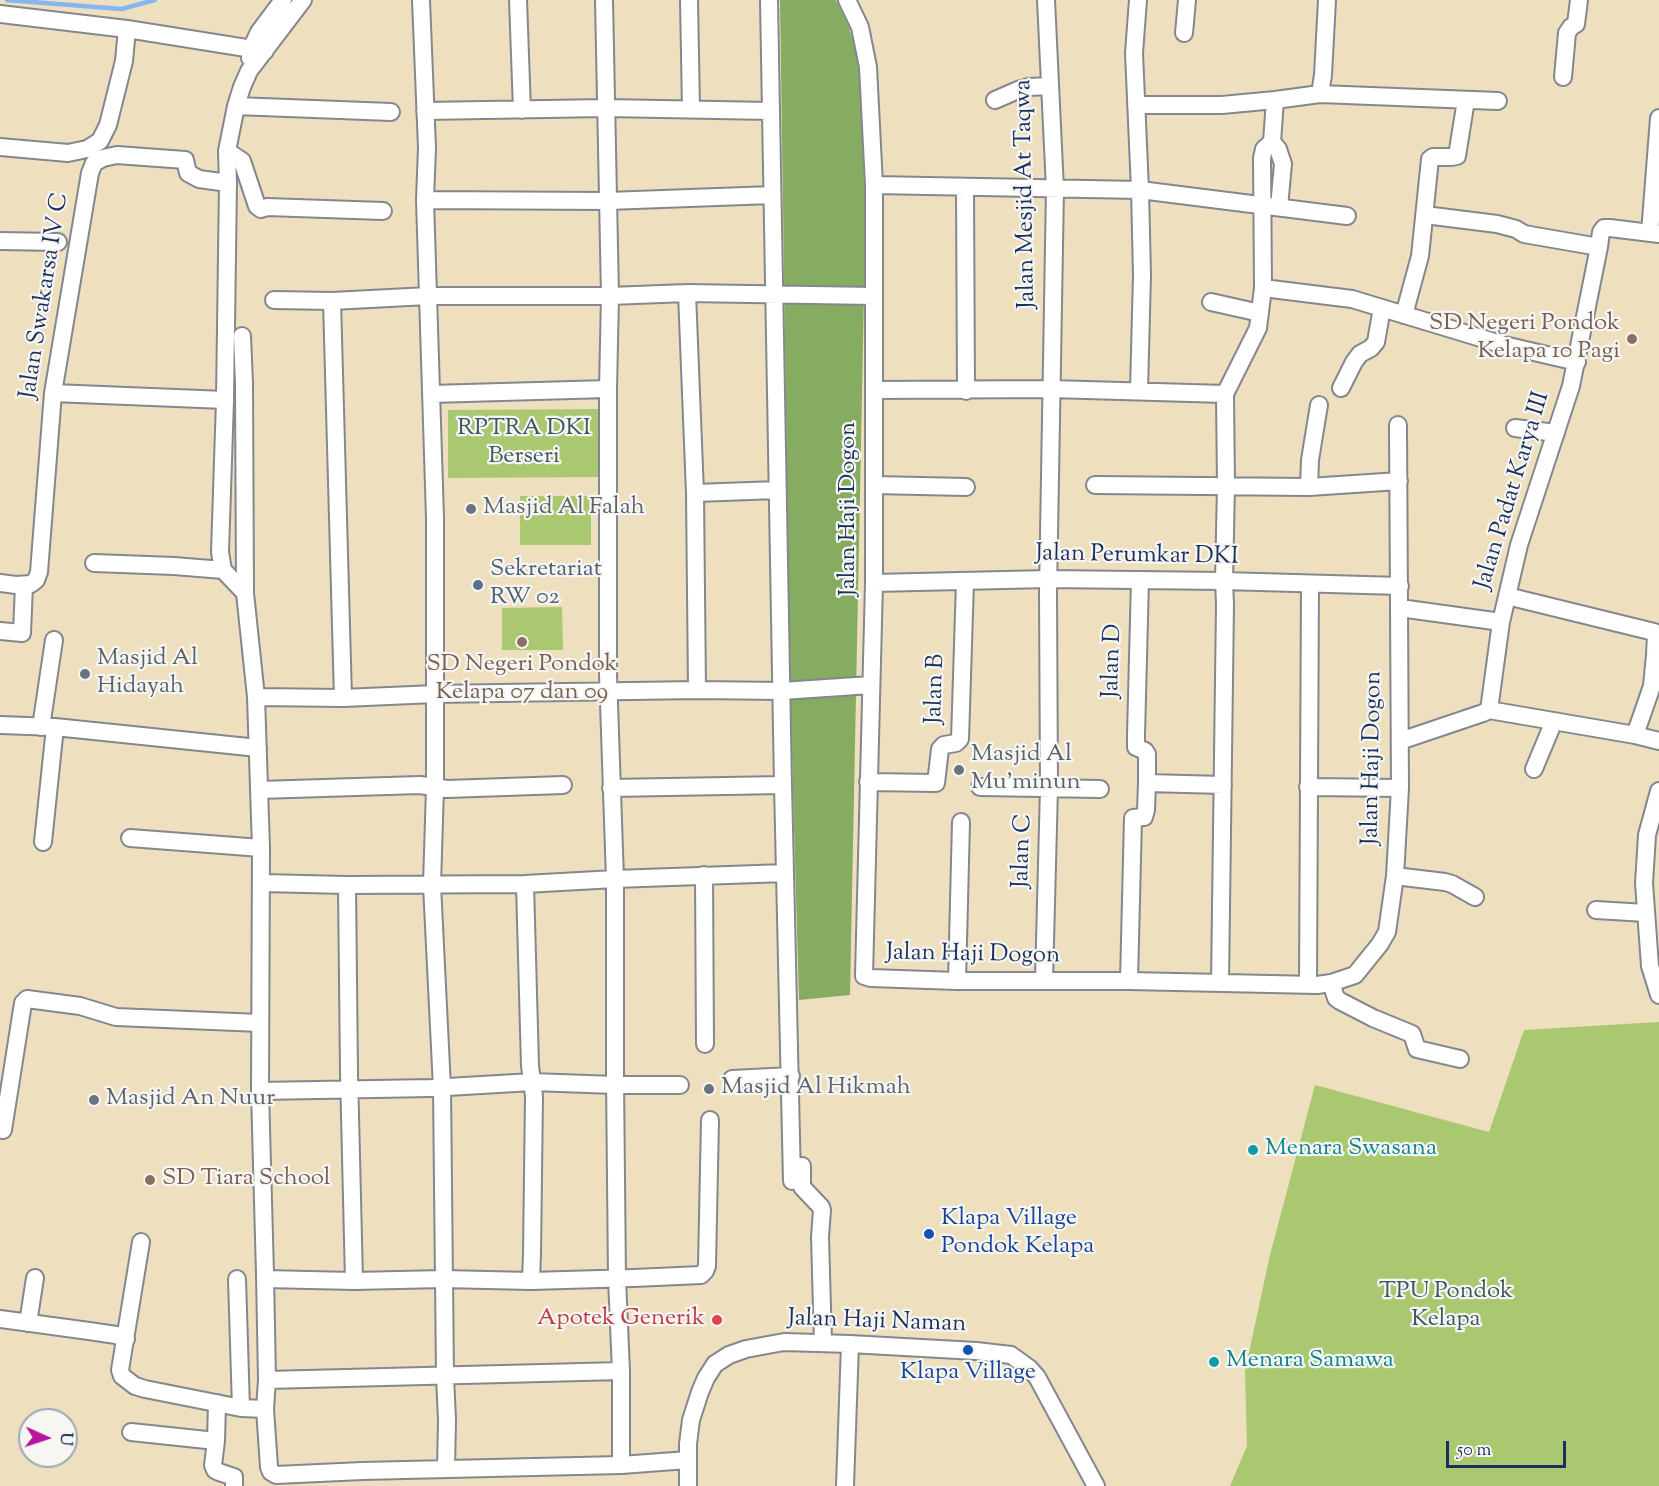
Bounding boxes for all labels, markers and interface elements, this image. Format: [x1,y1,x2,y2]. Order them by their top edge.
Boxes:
street label: Jalan Mesjid At Taqwa [1011,79,1043,309]
street label: Jalan Swakarsa IV C [15,191,77,401]
place label: SD Negeri Pondok Kelapa 10 Pagi [1429,311,1620,367]
marker: SD Negeri Pondok Kelapa 10 Pagi [1625,332,1639,346]
street label: Jalan Padat Karya III [1470,389,1558,593]
park label: RPTRA DKI Berseri [457,416,591,472]
street label: Jalan Haji Dogon [836,422,864,596]
place label: Masjid Al Falah [483,495,645,523]
marker: Masjid Al Falah [464,502,478,516]
street label: Jalan Perumkar DKI [1035,541,1239,573]
place label: Sekretariat RW 02 [490,557,602,613]
marker: Sekretariat RW 02 [471,578,485,592]
street label: Jalan D [1098,623,1130,699]
marker: SD Negeri Pondok Kelapa 07 dan 09 [515,635,529,649]
place label: Masjid Al Hidayah [97,646,198,702]
place label: SD Negeri Pondok Kelapa 07 dan 09 [426,652,618,708]
street label: Jalan B [921,653,953,725]
marker: Masjid Al Hidayah [78,667,92,681]
street label: Jalan Haji Dogon [1358,671,1390,845]
place label: Masjid Al Mu'minun [971,742,1081,798]
marker: Masjid Al Mu'minun [952,763,966,777]
street label: Jalan C [1008,813,1040,889]
street label: Jalan Haji Dogon [886,940,1060,972]
place label: Masjid Al Hikmah [721,1075,911,1103]
marker: Masjid Al Hikmah [702,1082,716,1096]
place label: Masjid An Nuur [106,1086,275,1114]
marker: Masjid An Nuur [87,1093,101,1107]
place label: Menara Swasana [1265,1136,1437,1164]
marker: Menara Swasana [1246,1143,1260,1157]
place label: SD Tiara School [162,1166,331,1194]
marker: SD Tiara School [143,1173,157,1187]
place label: Klapa Village Pondok Kelapa [941,1206,1094,1262]
marker: Klapa Village Pondok Kelapa [922,1227,936,1241]
park label: TPU Pondok Kelapa [1379,1279,1513,1335]
street label: Jalan Haji Naman [787,1305,967,1341]
place label: Apotek Generik [537,1306,705,1334]
marker: Apotek Generik [710,1313,724,1327]
marker: Klapa Village [961,1343,975,1357]
place label: Menara Samawa [1226,1348,1394,1376]
marker: Menara Samawa [1207,1355,1221,1369]
place label: Klapa Village [900,1360,1036,1388]
north arrow [18,1408,78,1468]
scale bar [1449,1429,1569,1467]
text: U [53,1432,76,1446]
text: 50 m [1457,1438,1491,1464]

